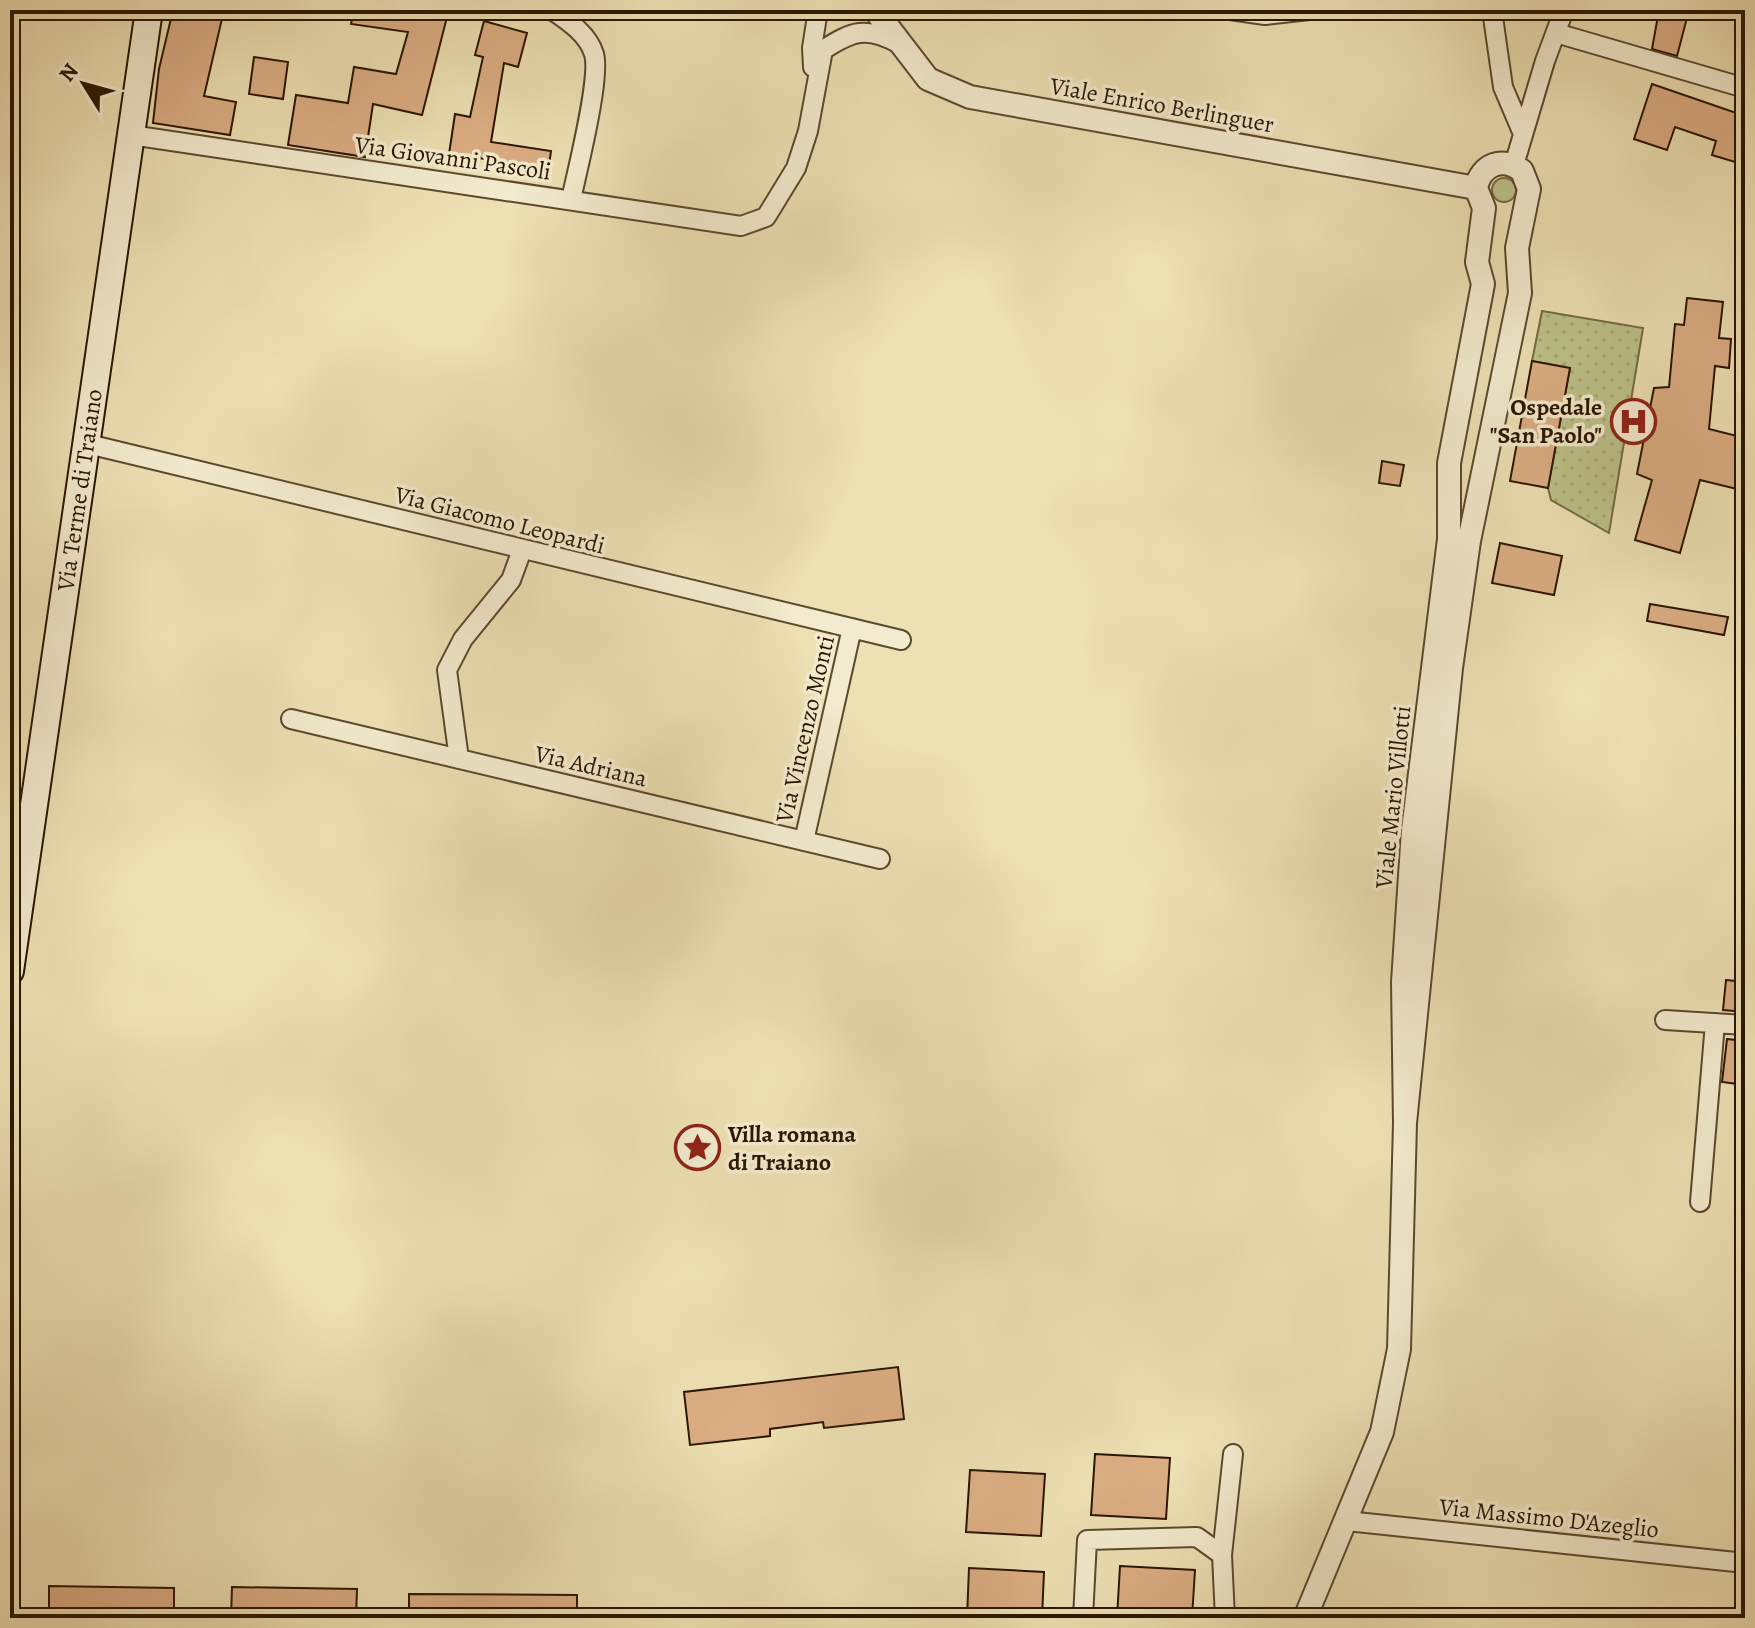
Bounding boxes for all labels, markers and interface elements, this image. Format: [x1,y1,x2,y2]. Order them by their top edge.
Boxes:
north arrow [44,44,124,124]
text: N [52,57,86,88]
street label: Viale Enrico Berlinguer [1047,69,1276,140]
street label: Via Giovanni Pascoli [352,128,553,188]
street label: Via Terme di Traiano [49,387,110,594]
place label: Ospedale "San Paolo" [1490,391,1602,451]
hospital icon: Ospedale "San Paolo" [1609,397,1657,445]
street label: Via Giacomo Leopardi [391,478,608,562]
street label: Via Vincenzo Monti [768,632,842,827]
street label: Viale Mario Villotti [1367,704,1419,891]
street label: Via Adriana [531,737,651,795]
place label: Villa romana di Traiano [727,1118,856,1178]
place icon: Villa romana di Traiano [673,1124,721,1172]
street label: Via Massimo D'Azeglio [1437,1490,1660,1545]

